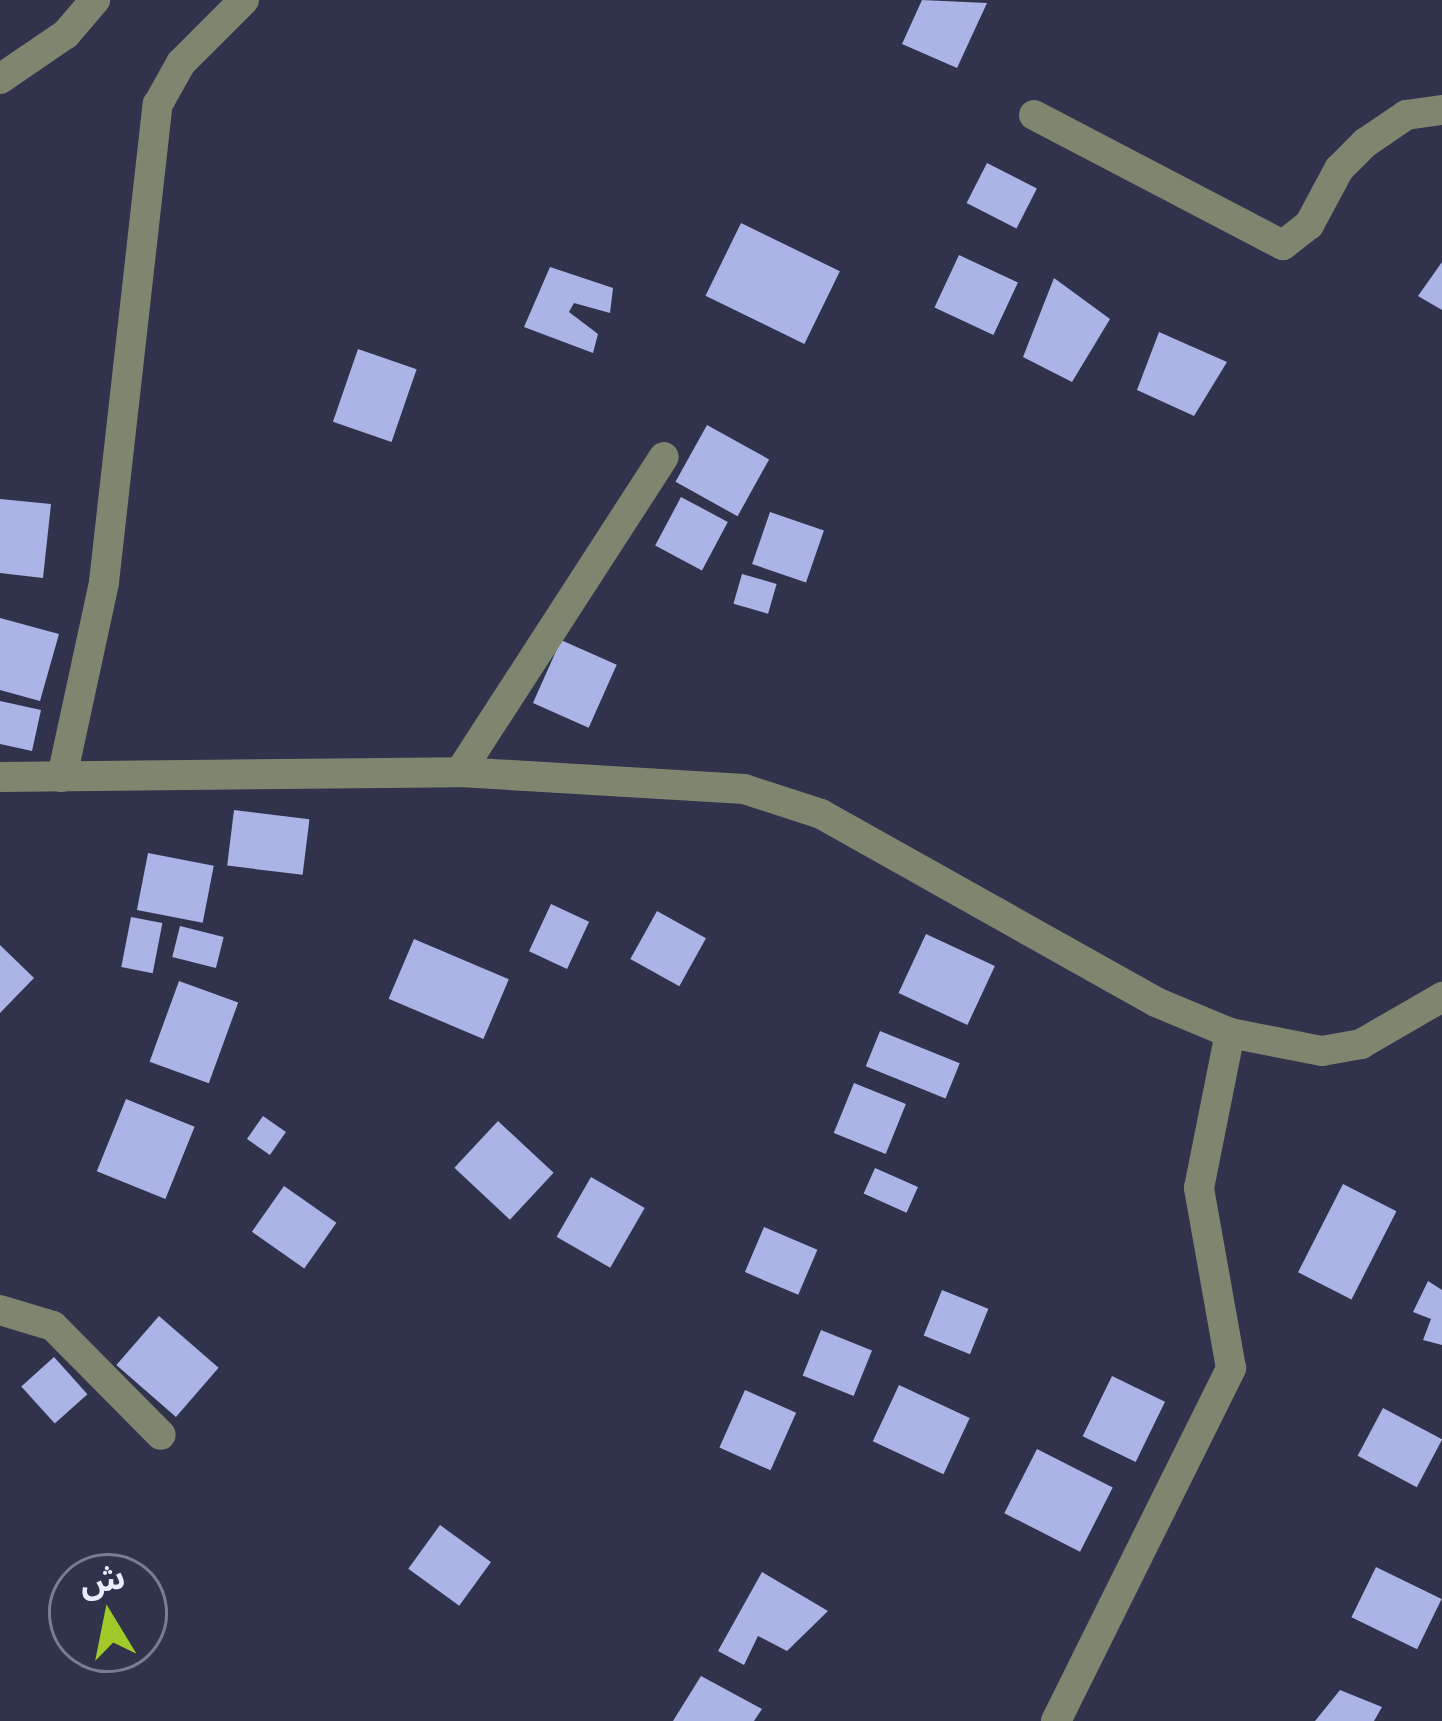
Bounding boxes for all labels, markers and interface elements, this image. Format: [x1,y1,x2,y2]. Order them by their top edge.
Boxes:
north arrow [48,1553,168,1673]
text: ش [76,1556,128,1604]

